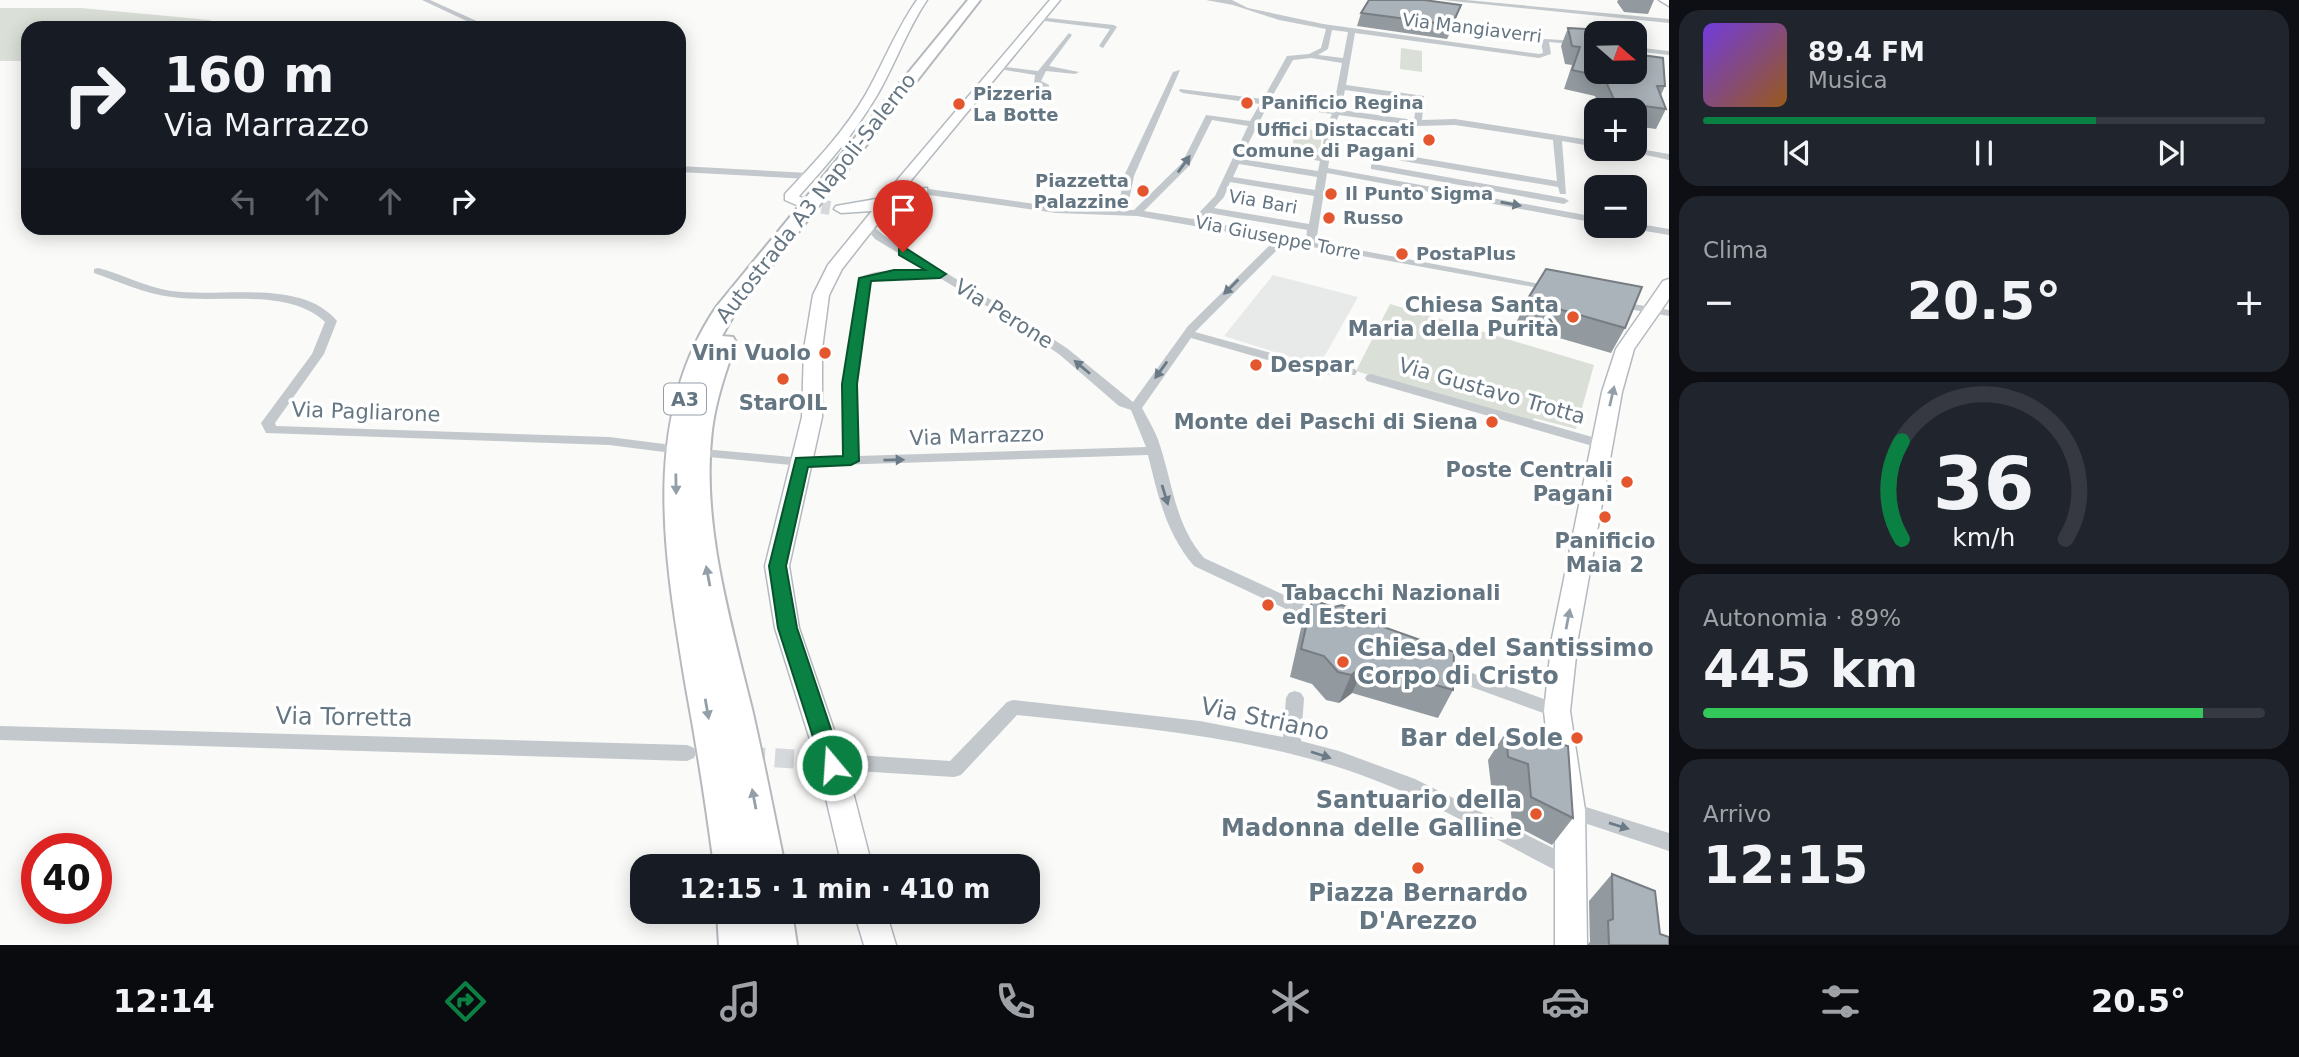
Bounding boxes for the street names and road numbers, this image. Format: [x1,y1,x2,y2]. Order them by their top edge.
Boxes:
street label: Via Mangiaverri [1401,9,1543,46]
street label: Autostrada A3 Napoli-Salerno [711,68,921,328]
street label: Via Bari [1227,185,1299,218]
street label: Via Giuseppe Torre [1194,211,1363,264]
street label: Via Perone [950,274,1058,354]
street label: Via Gustavo Trotta [1396,353,1588,429]
road number: A3 [664,384,706,414]
street label: Via Pagliarone [291,397,441,427]
street label: Via Marrazzo [909,422,1045,450]
street label: Via Striano [1198,692,1332,746]
street label: Via Torretta [275,702,413,732]

